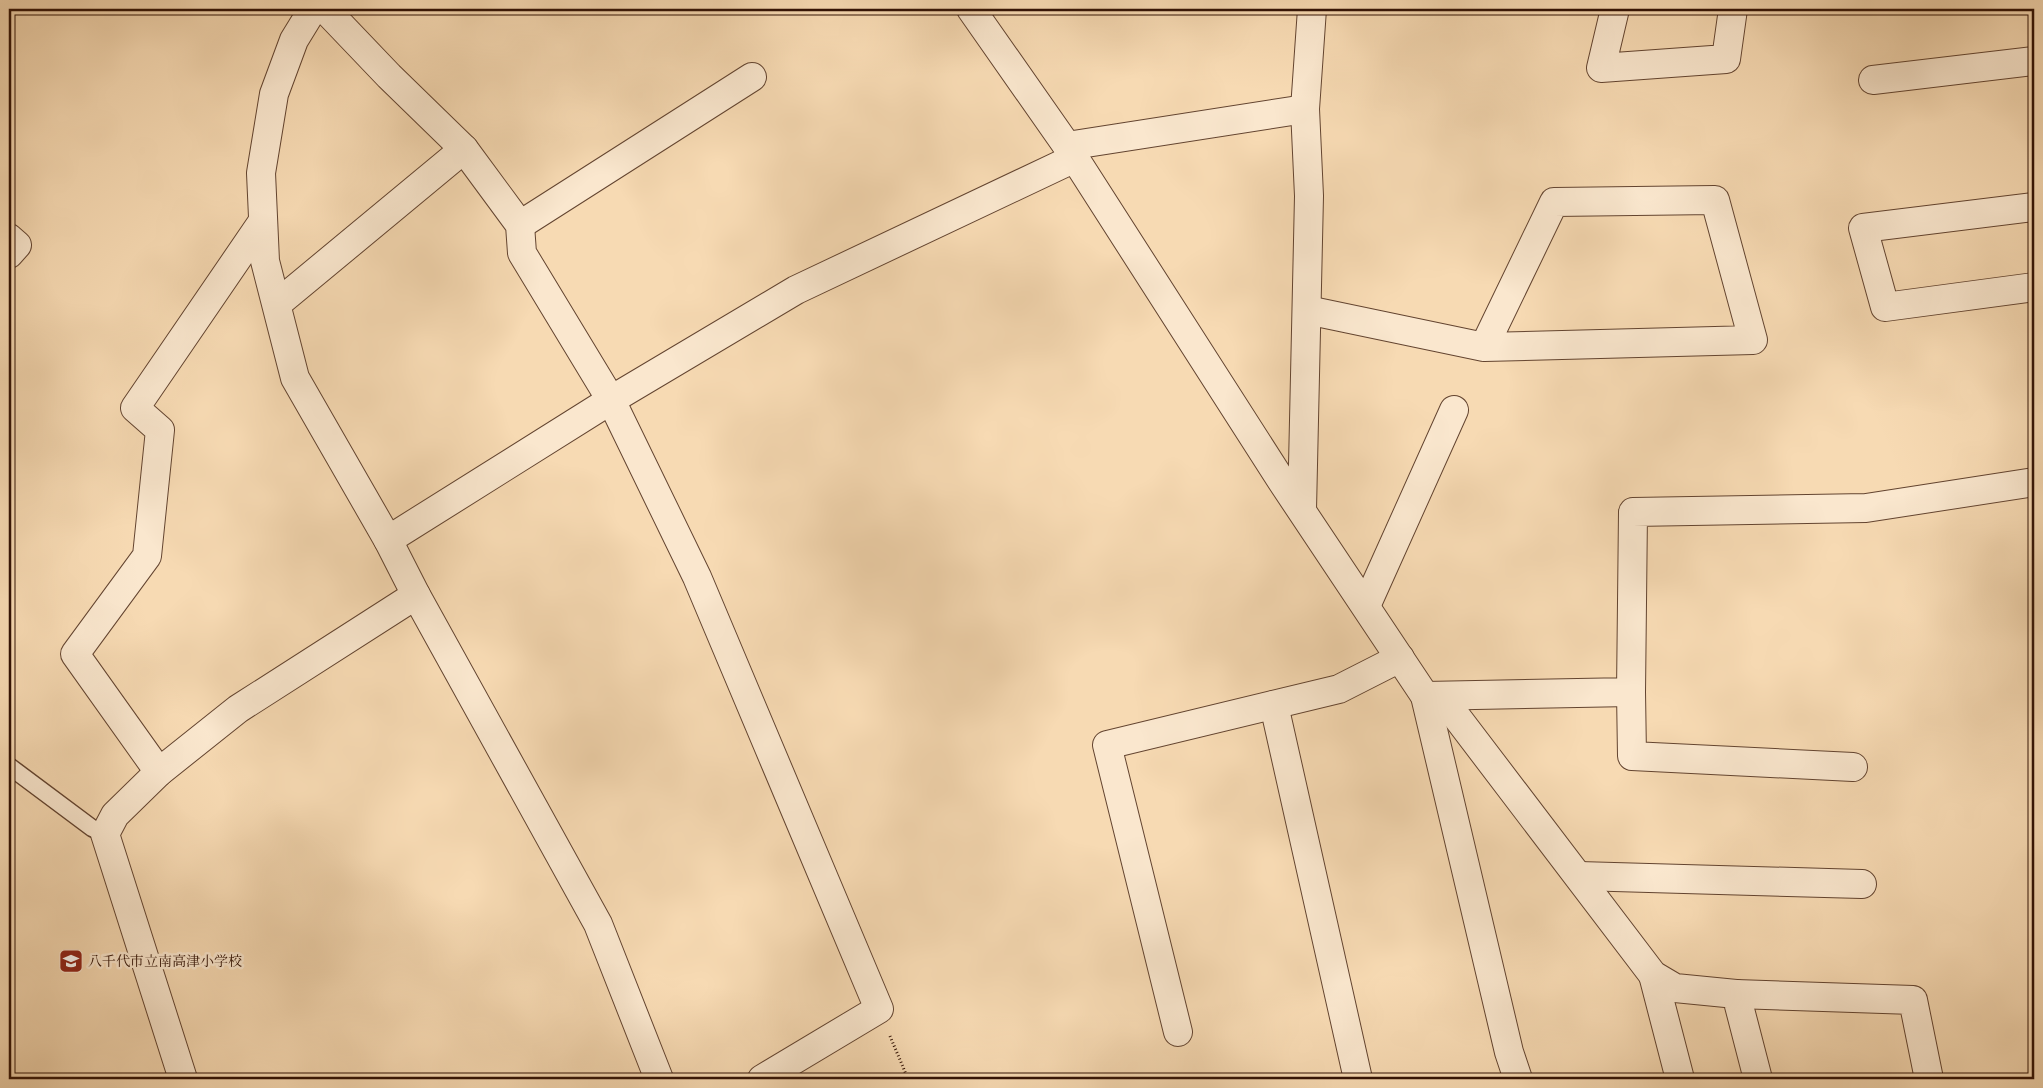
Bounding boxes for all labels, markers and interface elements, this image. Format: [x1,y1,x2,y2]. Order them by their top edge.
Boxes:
school or university icon: 八千代市立南高津小学校 [58,948,84,974]
place label: 八千代市立南高津小学校 [88,953,242,970]

